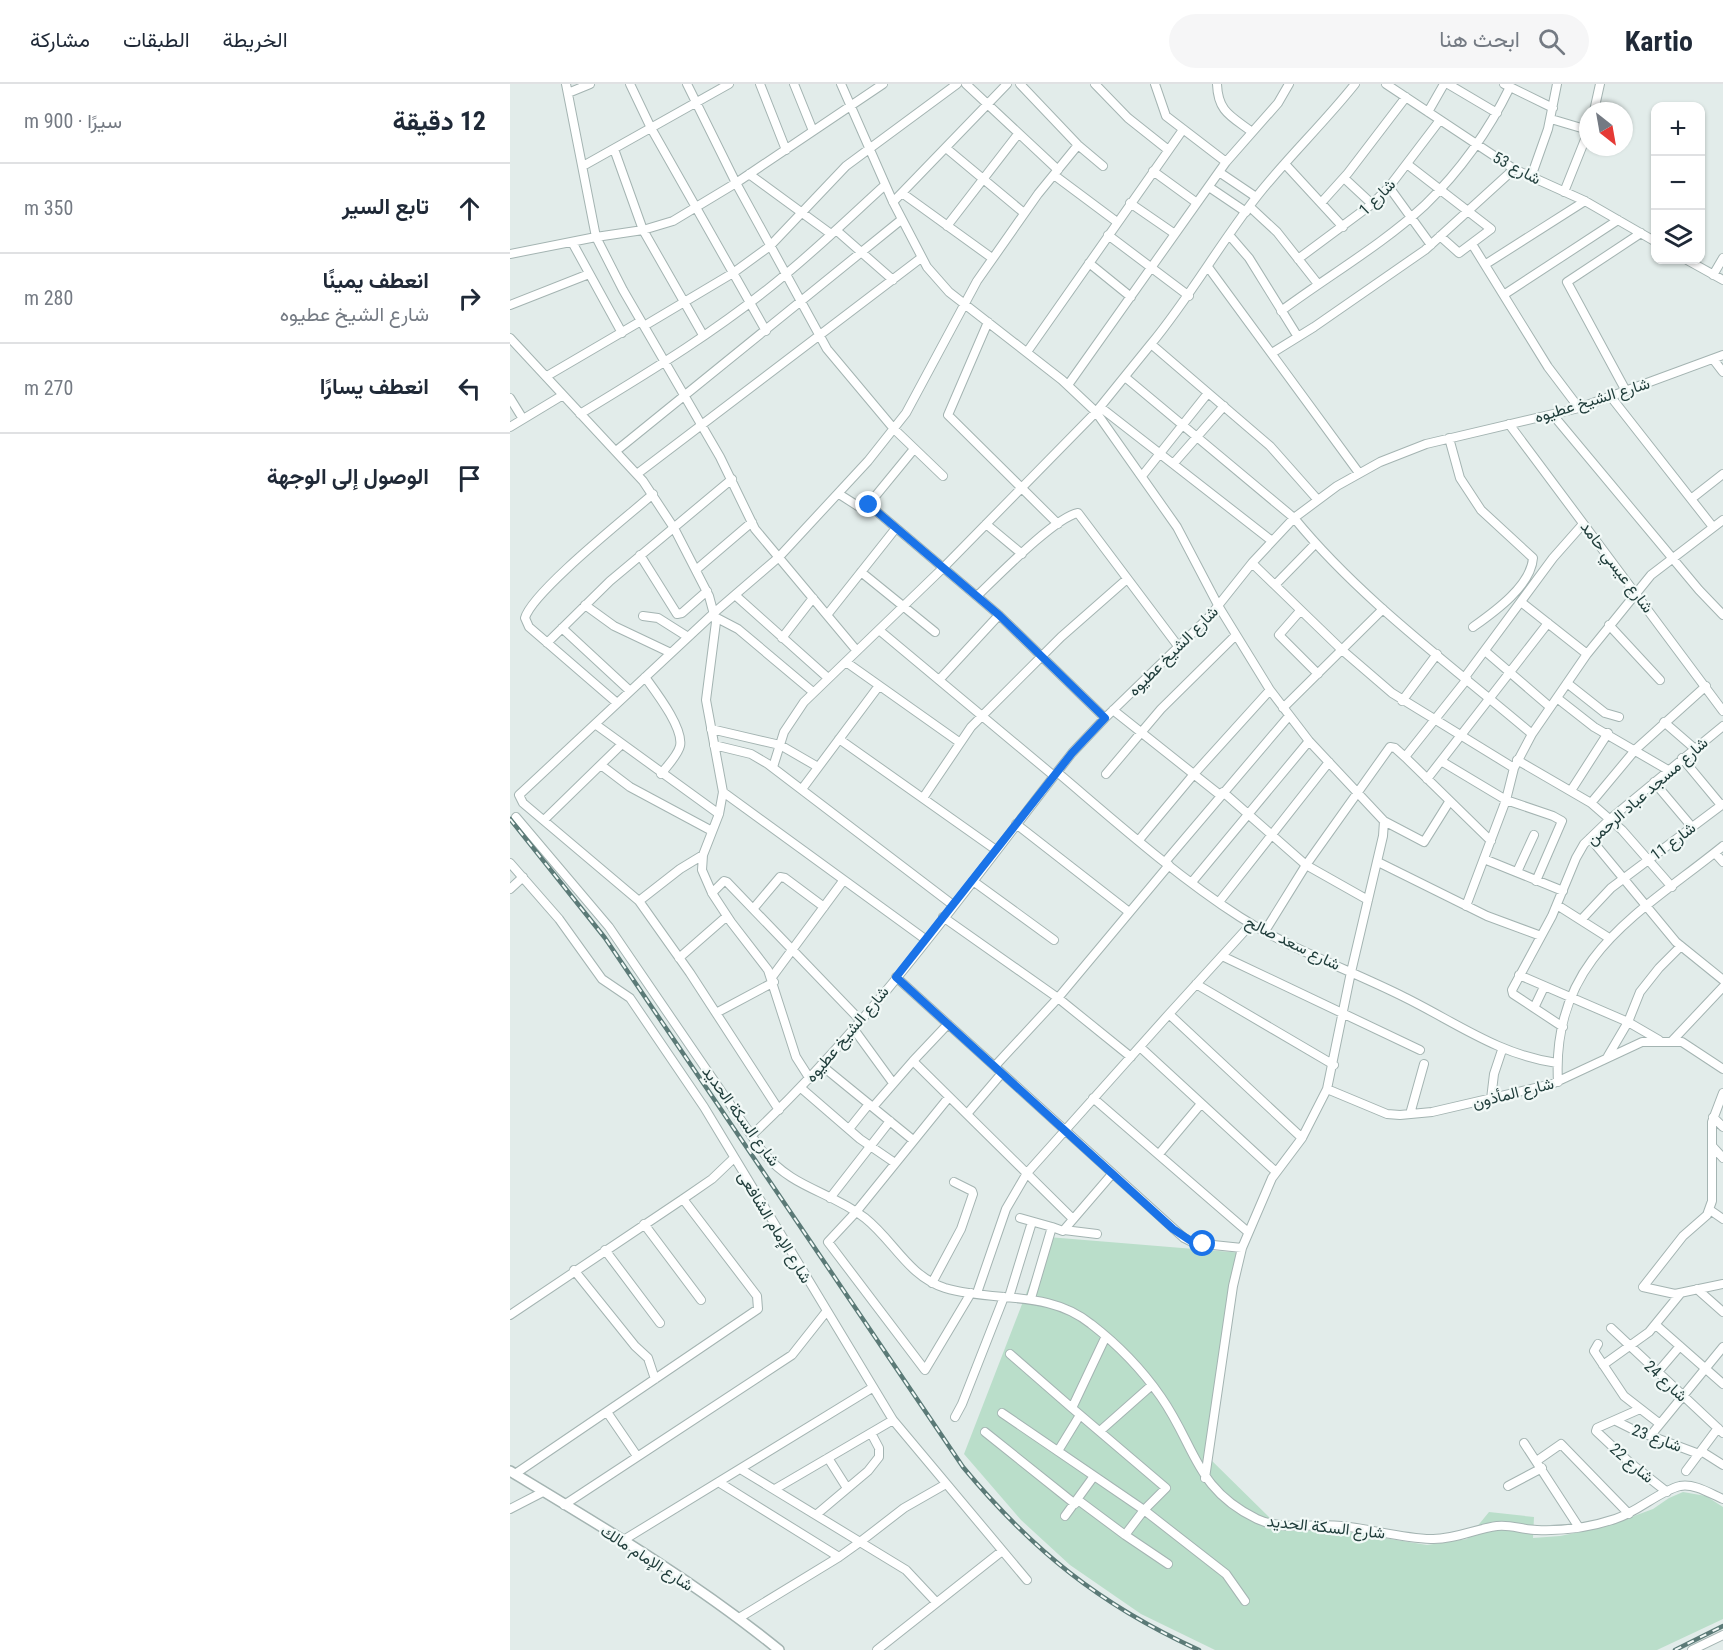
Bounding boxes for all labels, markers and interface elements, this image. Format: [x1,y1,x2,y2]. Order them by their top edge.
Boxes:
search box [1169,14,1589,68]
icon: search [1535,25,1568,58]
text: Kartio [1625,25,1693,58]
text: ابحث هنا [1439,27,1520,52]
text: مشاركة [30,28,90,52]
text: الطبقات [123,28,190,52]
text: الخريطة [223,28,288,52]
north arrow [1579,102,1633,156]
map controls [1651,102,1705,264]
button: + [1651,102,1705,156]
text: 12 دقيقة [392,106,486,136]
text: سيرًا · 900 m [24,109,122,133]
street label: شارع 53 [1489,147,1544,190]
button: − [1651,156,1705,210]
street label: شارع 1 [1355,175,1401,221]
icon: ahead [453,192,486,225]
text: تابع السير [342,194,429,219]
text: 350 m [24,196,73,220]
button: layers [1651,210,1705,264]
text: انعطف يمينًا [323,268,429,293]
icon: right [453,282,486,315]
text: 280 m [24,286,73,310]
text: شارع الشيخ عطيوه [280,302,429,326]
icon: left [453,372,486,405]
street label: شارع الشيخ عطيوه [1532,373,1652,428]
text: انعطف يسارًا [320,374,429,399]
text: 270 m [24,376,73,400]
icon: arrive [453,462,486,495]
text: الوصول إلى الوجهة [267,464,429,489]
route end [855,491,881,517]
street label: شارع عيسي حامد [1573,518,1658,619]
street label: شارع الشيخ عطيوه [1124,602,1223,701]
street label: شارع مسجد عباد الرحمن [1582,733,1713,851]
street label: شارع 11 [1647,818,1701,866]
street label: شارع سعد صالح [1242,912,1343,976]
street label: شارع الشيخ عطيوه [801,982,894,1087]
street label: شارع السكة الحديد [697,1062,784,1171]
street label: شارع المأذون [1470,1074,1556,1114]
street label: شارع الإمام الشافعى [732,1167,816,1288]
route start [1189,1230,1215,1256]
street label: شارع 24 [1639,1356,1691,1407]
street label: شارع 23 [1629,1420,1685,1458]
street label: شارع 22 [1605,1439,1658,1488]
street label: شارع السكة الحديد [1266,1511,1386,1545]
street label: شارع الإمام مالك [596,1521,697,1597]

